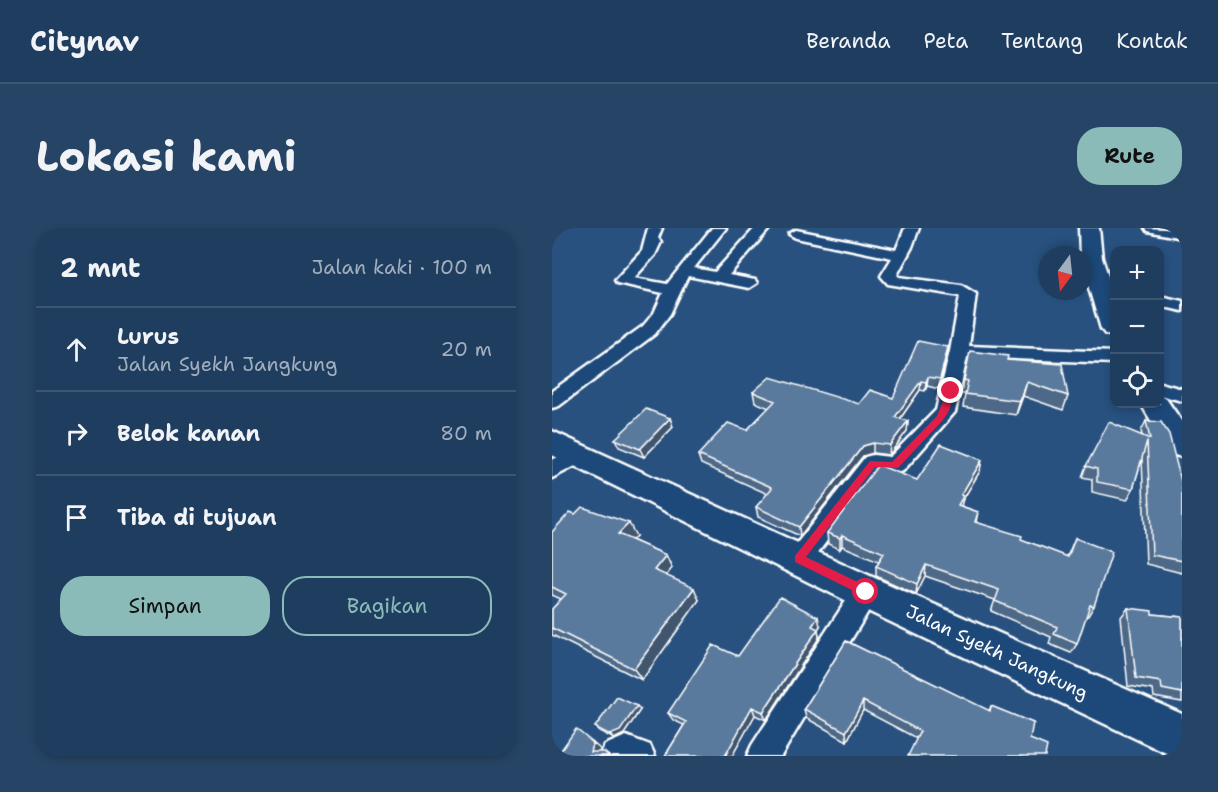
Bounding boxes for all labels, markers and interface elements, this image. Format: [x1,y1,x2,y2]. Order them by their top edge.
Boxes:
text: Citynav [30,22,139,60]
text: Beranda [806,27,891,55]
text: Peta [924,27,968,55]
text: Tentang [1001,27,1083,55]
text: Kontak [1116,27,1188,55]
button: Rute [1077,127,1182,185]
text: Lokasi kami [36,128,297,184]
north arrow [1038,246,1092,300]
map controls [1110,246,1164,408]
button: + [1110,246,1164,300]
text: 2 mnt [60,250,140,285]
text: Jalan kaki · 100 m [311,254,492,280]
button: − [1110,300,1164,354]
text: Lurus [117,322,179,351]
icon: ahead [60,333,93,366]
text: 20 m [441,336,492,362]
text: Jalan Syekh Jangkung [117,351,337,377]
button: locate [1110,354,1164,408]
route end [937,377,963,403]
icon: right [60,417,93,450]
text: Belok kanan [117,419,260,448]
text: 80 m [440,420,492,446]
icon: arrive [60,501,93,534]
text: Tiba di tujuan [117,503,277,532]
button: Simpan [60,576,270,636]
button: Bagikan [282,576,492,636]
route start [852,578,878,604]
street label: Jalan Syekh Jangkung [902,599,1092,705]

